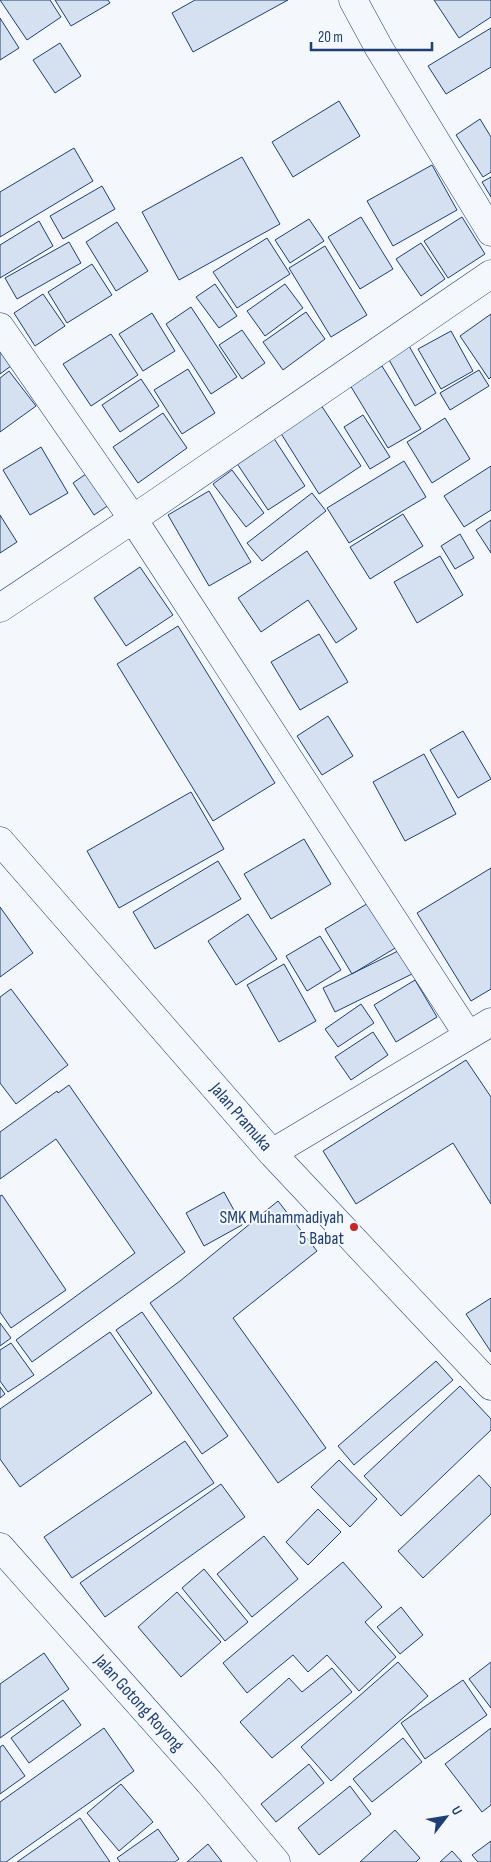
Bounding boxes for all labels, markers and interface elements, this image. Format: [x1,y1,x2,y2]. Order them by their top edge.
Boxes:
scale bar [311,20,432,52]
text: 20 m [318,28,343,47]
street label: Jalan Pramuka [205,1078,276,1156]
place label: SMK Muhammadiyah 5 Babat [219,1207,345,1249]
marker: SMK Muhammadiyah 5 Babat [348,1221,360,1233]
street label: Jalan Gotong Royong [89,1649,188,1756]
north arrow [421,1792,471,1842]
text: U [448,1803,466,1818]

